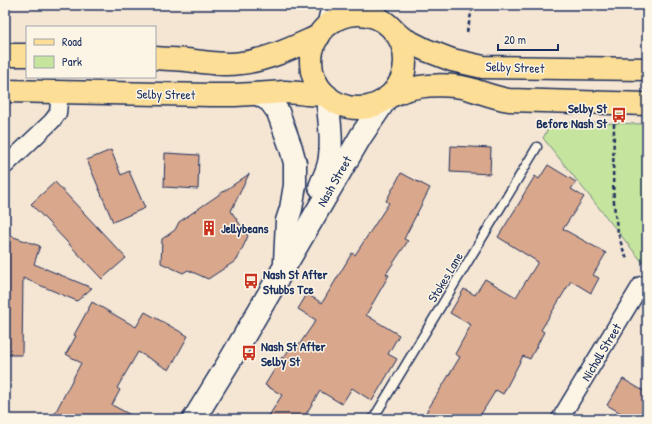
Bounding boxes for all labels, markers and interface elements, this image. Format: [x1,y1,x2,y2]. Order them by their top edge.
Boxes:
legend [26,26,156,78]
scale bar [498,26,558,52]
text: 20 m [504,31,526,48]
text: Road [62,33,82,50]
text: Park [62,53,82,70]
street label: Selby Street [485,57,545,77]
street label: Selby Street [136,84,196,104]
place label: Selby St Before Nash St [536,99,608,132]
bus stop icon: Selby St Before Nash St [610,106,628,124]
street label: Nash Street [312,152,356,210]
building icon: Jellybeans [200,219,218,237]
place label: Jellybeans [221,219,269,238]
street label: Stokes Lane [423,249,467,305]
place label: Nash St After Stubbs Tce [263,265,329,298]
bus stop icon: Nash St After Stubbs Tce [242,272,260,290]
street label: Nicholl Street [577,319,626,384]
place label: Nash St After Selby St [261,337,327,371]
bus stop icon: Nash St After Selby St [240,344,258,362]

